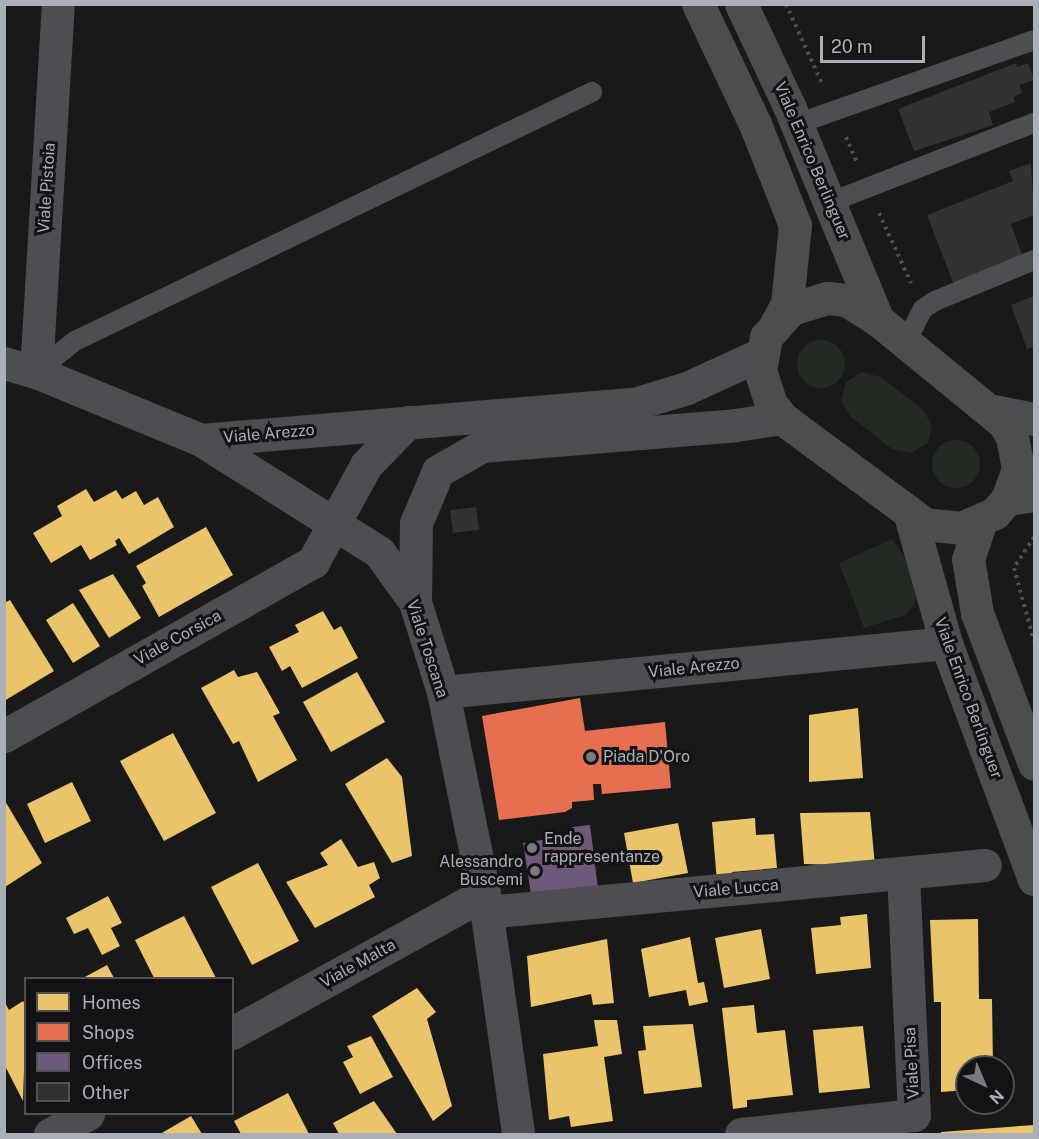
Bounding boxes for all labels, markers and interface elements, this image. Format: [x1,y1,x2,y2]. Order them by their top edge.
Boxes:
scale bar [823,24,928,62]
text: 20 m [831,36,873,57]
street label: Viale Enrico Berlinguer [770,79,854,243]
street label: Viale Pistoia [34,142,60,234]
street label: Viale Arezzo [222,420,316,448]
street label: Viale Toscana [402,598,452,700]
street label: Viale Corsica [131,606,225,670]
street label: Viale Enrico Berlinguer [930,615,1006,781]
street label: Viale Arezzo [647,654,741,682]
place label: Piada D'Oro [603,747,690,767]
marker: Piada D'Oro [584,750,598,764]
place label: Ende rappresentanze [544,829,660,867]
marker: Ende rappresentanze [525,841,539,855]
place label: Alessandro Buscemi [439,852,523,890]
marker: Alessandro Buscemi [528,864,542,878]
street label: Viale Lucca [693,876,779,902]
street label: Viale Malta [317,935,399,993]
legend [24,977,234,1115]
text: Homes [82,992,141,1013]
text: Shops [82,1022,134,1043]
street label: Viale Pisa [901,1027,923,1099]
text: Offices [82,1052,142,1073]
north arrow [955,1055,1015,1115]
text: Other [82,1082,130,1103]
text: N [985,1086,1008,1108]

